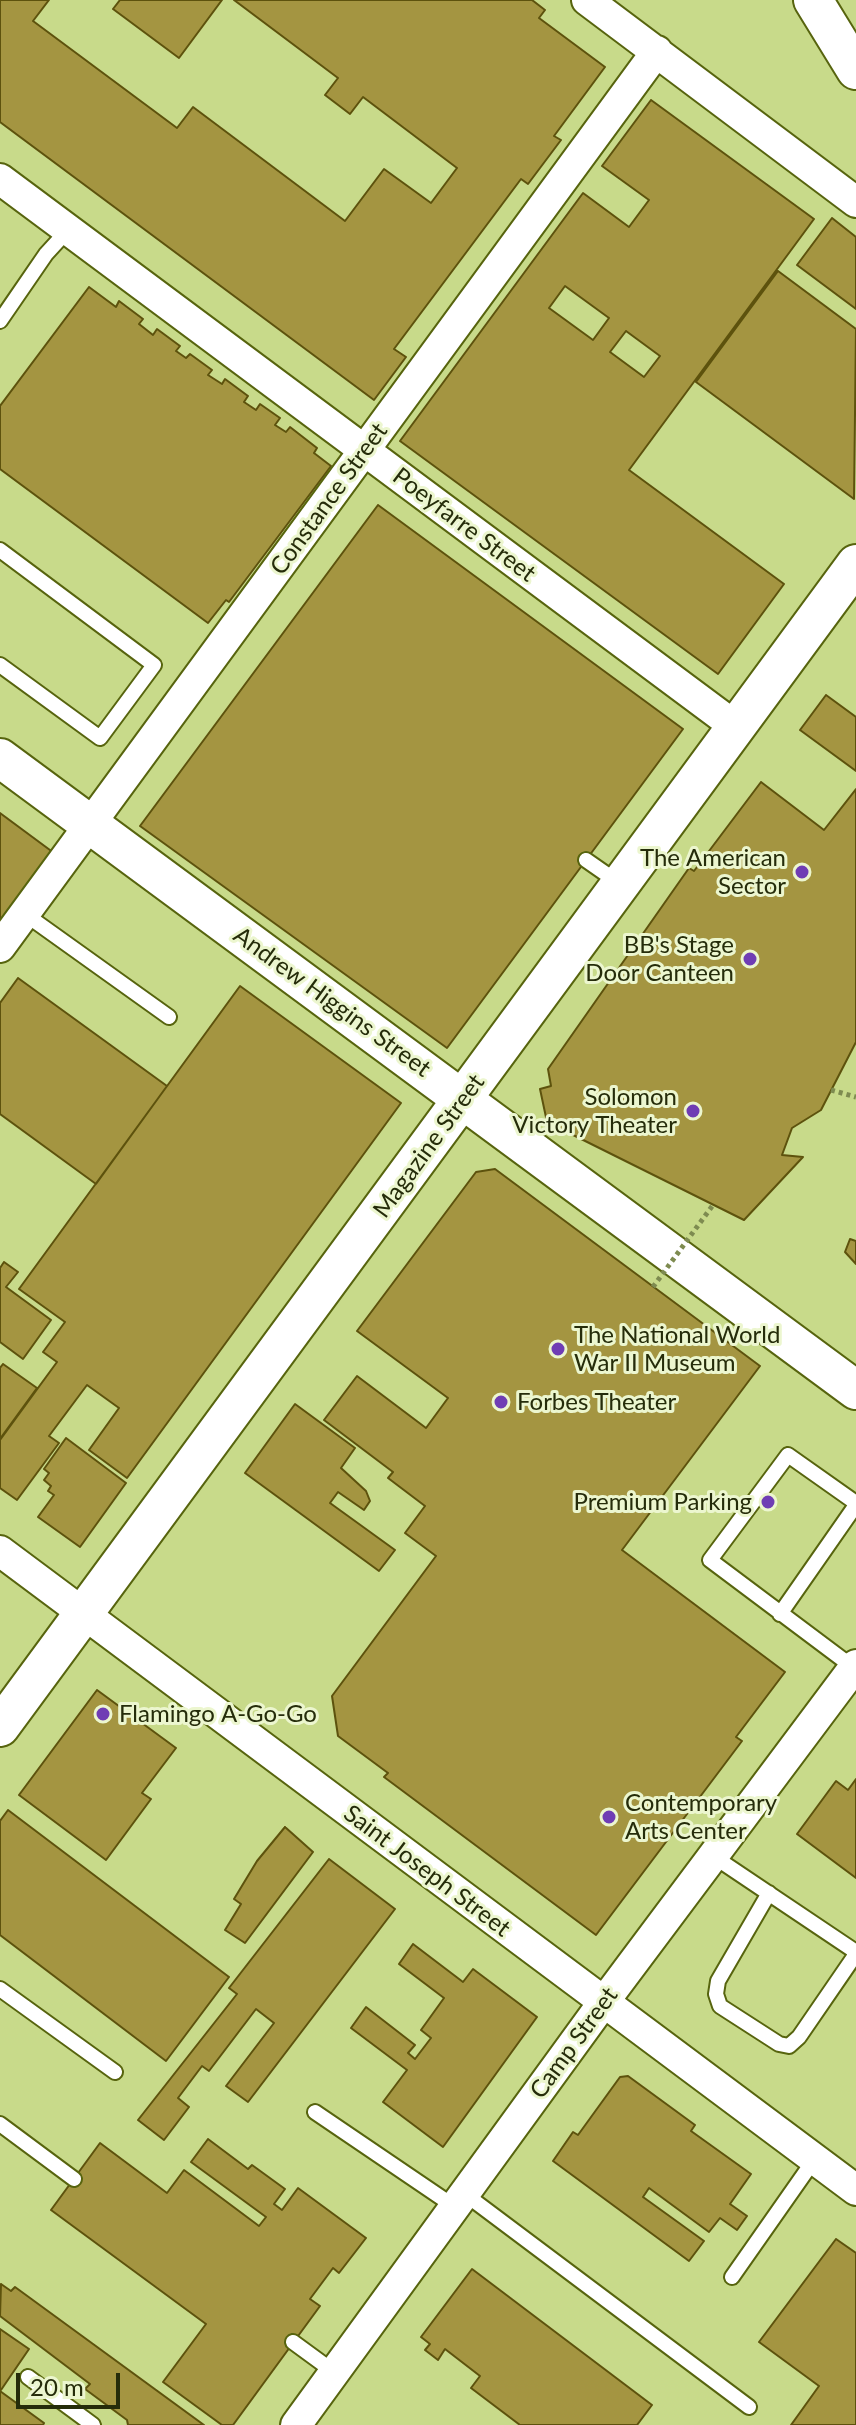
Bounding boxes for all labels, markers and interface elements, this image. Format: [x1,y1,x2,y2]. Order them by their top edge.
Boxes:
street label: Constance Street [264,418,394,580]
street label: Poeyfarre Street [387,462,541,588]
place label: The American Sector [640,844,786,900]
marker: The American Sector [793,863,811,881]
street label: Andrew Higgins Street [228,921,436,1083]
place label: BB's Stage Door Canteen [585,931,734,987]
marker: BB's Stage Door Canteen [741,950,759,968]
street label: Magazine Street [367,1069,491,1223]
place label: Solomon Victory Theater [512,1083,677,1139]
marker: Solomon Victory Theater [684,1102,702,1120]
place label: The National World War II Museum [574,1321,780,1377]
marker: The National World War II Museum [549,1340,567,1358]
place label: Forbes Theater [517,1388,676,1416]
marker: Forbes Theater [492,1393,510,1411]
place label: Premium Parking [574,1488,752,1516]
marker: Premium Parking [759,1493,777,1511]
place label: Flamingo A-Go-Go [119,1700,317,1728]
marker: Flamingo A-Go-Go [94,1705,112,1723]
place label: Contemporary Arts Center [625,1789,777,1845]
street label: Saint Joseph Street [338,1799,516,1943]
marker: Contemporary Arts Center [600,1808,618,1826]
street label: Camp Street [524,1982,624,2104]
scale bar [20,2357,124,2407]
text: 20 m [30,2372,84,2401]

